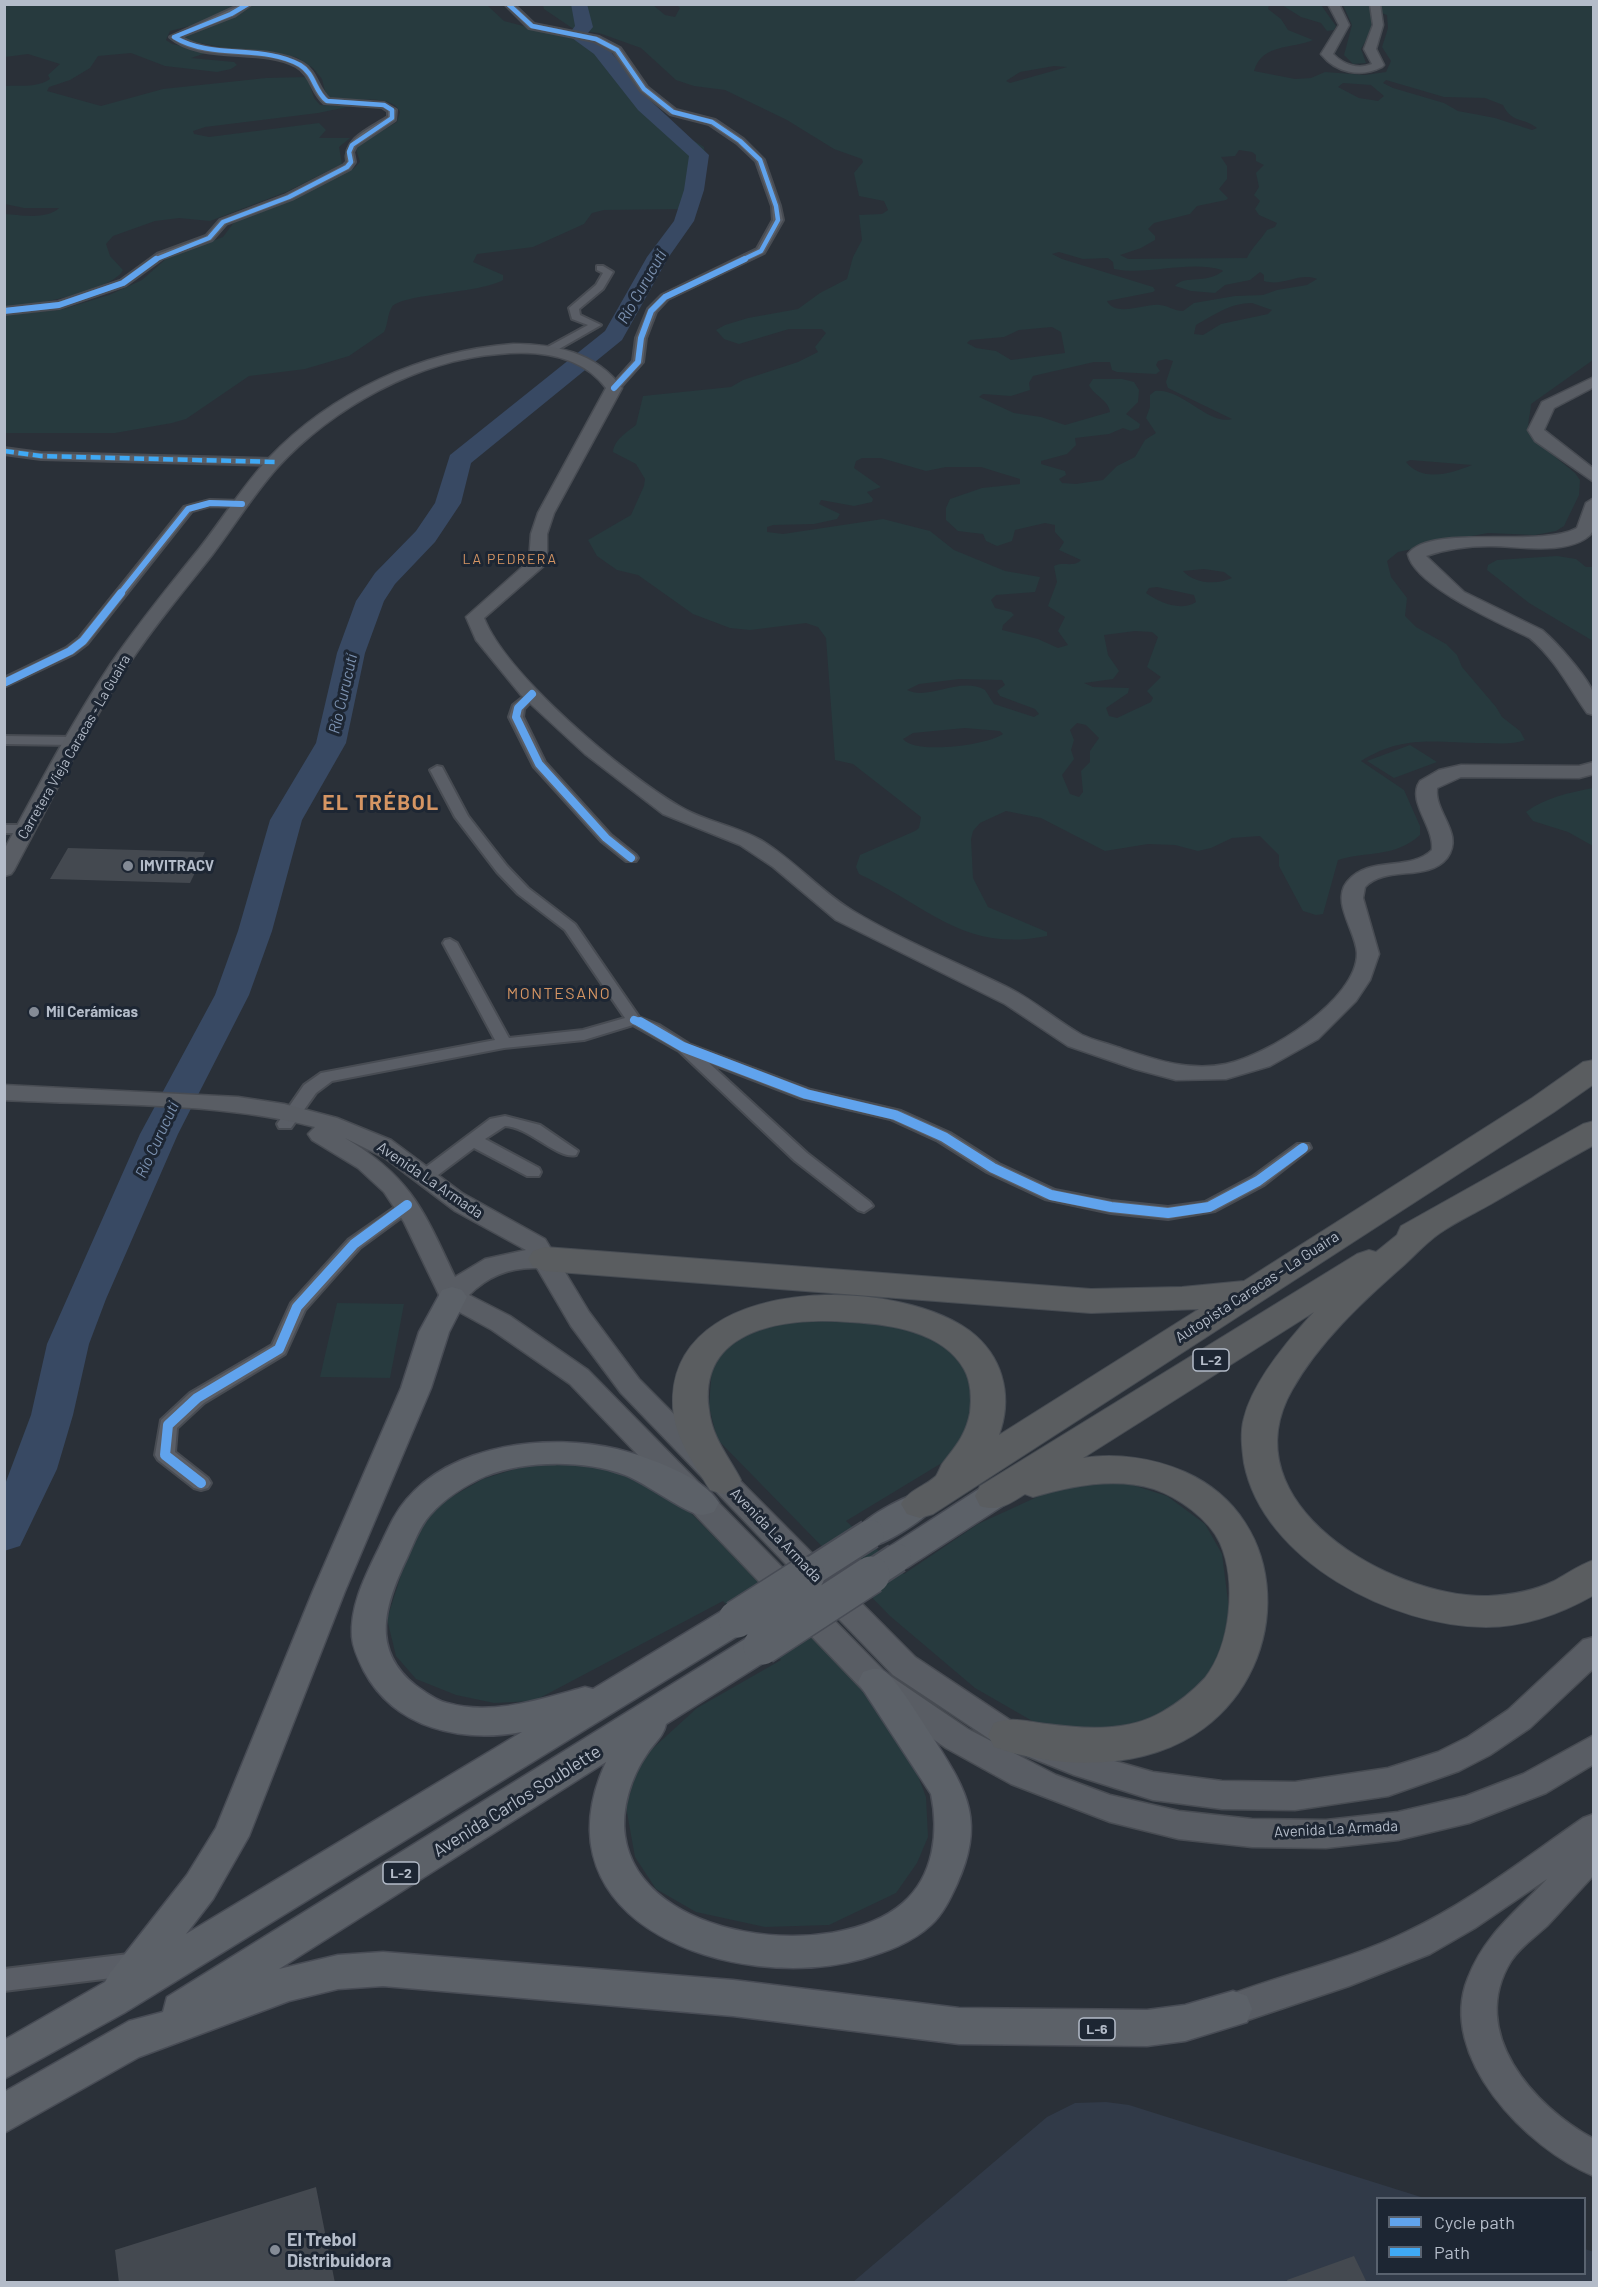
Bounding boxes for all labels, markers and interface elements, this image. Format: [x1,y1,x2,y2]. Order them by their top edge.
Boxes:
water label: Río Curucutí [613,247,671,327]
district label: LA PEDRERA [463,551,557,567]
street label: Carretera Vieja Caracas - La Guaira [14,652,134,842]
water label: Río Curucutí [324,652,362,736]
district label: EL TRÉBOL [322,790,440,816]
place label: IMVITRACV [140,857,214,875]
marker: IMVITRACV [121,859,135,873]
district label: MONTESANO [507,984,611,1004]
place label: Mil Cerámicas [46,1003,138,1021]
marker: Mil Cerámicas [27,1005,41,1019]
water label: Río Curucutí [131,1099,183,1181]
street label: Avenida La Armada [374,1138,486,1222]
street label: Autopista Caracas - La Guaira [1172,1227,1342,1347]
road number: L-2 [1193,1349,1229,1371]
street label: Avenida La Armada [726,1484,826,1586]
street label: Avenida Carlos Soublette [429,1740,605,1862]
street label: Avenida La Armada [1274,1817,1398,1841]
road number: L-2 [383,1862,419,1884]
road number: L-6 [1079,2018,1115,2040]
legend [1376,2197,1586,2275]
text: Cycle path [1434,2211,1515,2233]
place label: El Trebol Distribuidora [287,2229,391,2272]
text: Path [1434,2241,1470,2263]
marker: El Trebol Distribuidora [268,2243,282,2257]

